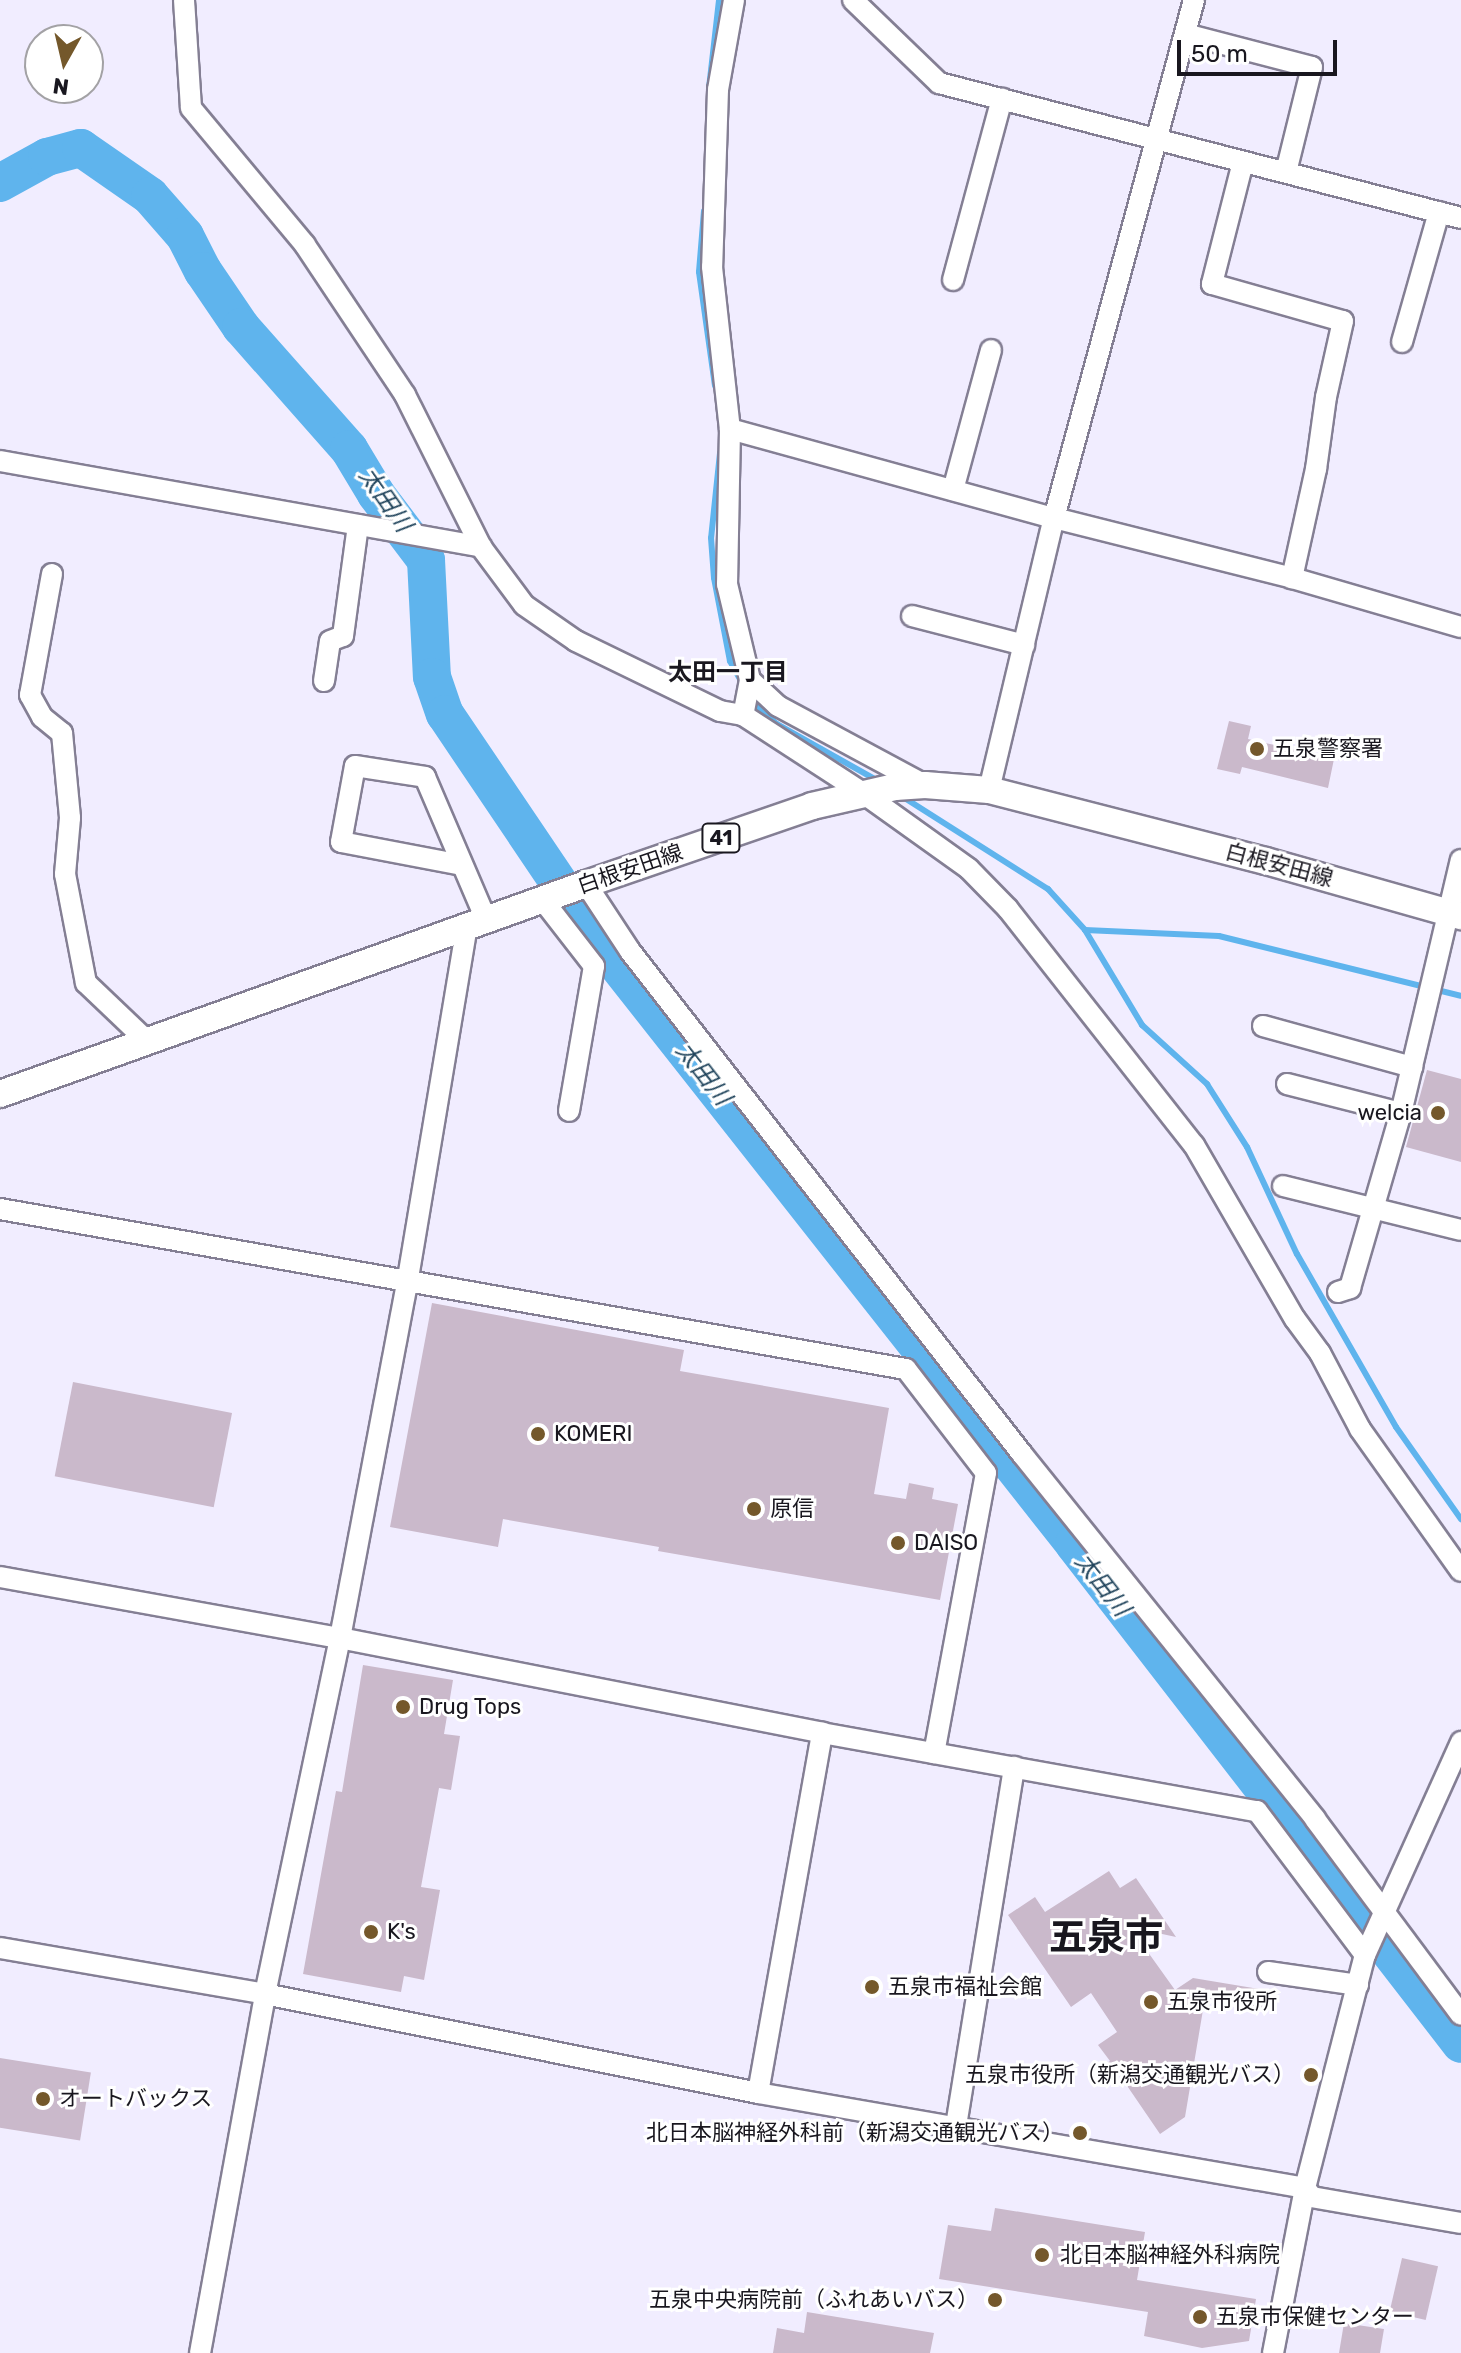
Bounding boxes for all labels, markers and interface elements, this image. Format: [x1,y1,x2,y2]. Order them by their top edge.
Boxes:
north arrow [24,24,104,104]
scale bar [1181,24,1341,74]
text: 50 m [1191,40,1248,68]
text: N [51,72,71,101]
water label: 太田川 [353,462,417,538]
district label: 太田一丁目 [668,659,788,687]
place label: 五泉警察署 [1273,736,1383,762]
marker: 五泉警察署 [1248,740,1266,758]
road number: 41 [701,822,741,854]
street label: 白根安田線 [1222,838,1336,892]
street label: 白根安田線 [574,839,686,899]
water label: 太田川 [669,1037,737,1111]
place label: welcia [1357,1100,1422,1126]
marker: welcia [1429,1104,1447,1122]
place label: KOMERI [554,1421,633,1447]
marker: KOMERI [529,1425,547,1443]
place label: 原信 [770,1496,814,1522]
marker: 原信 [745,1500,763,1518]
place label: DAISO [914,1530,978,1556]
marker: DAISO [889,1534,907,1552]
water label: 太田川 [1068,1548,1136,1622]
place label: Drug Tops [419,1694,522,1720]
marker: Drug Tops [394,1698,412,1716]
district label: 五泉市 [1049,1915,1163,1961]
place label: K's [387,1919,416,1945]
marker: K's [362,1923,380,1941]
place label: 五泉市福祉会館 [888,1974,1042,2000]
marker: 五泉市福祉会館 [863,1978,881,1996]
place label: 五泉市役所 [1167,1989,1277,2015]
marker: 五泉市役所 [1142,1993,1160,2011]
place label: 五泉市役所（新潟交通観光バス） [965,2062,1295,2088]
marker: 五泉市役所（新潟交通観光バス） [1302,2066,1320,2084]
place label: オートバックス [59,2086,213,2112]
marker: オートバックス [34,2090,52,2108]
place label: 北日本脳神経外科前（新潟交通観光バス） [646,2120,1064,2146]
marker: 北日本脳神経外科前（新潟交通観光バス） [1071,2124,1089,2142]
place label: 北日本脳神経外科病院 [1060,2242,1280,2268]
marker: 北日本脳神経外科病院 [1031,2244,1053,2266]
place label: 五泉中央病院前（ふれあいバス） [649,2287,979,2313]
marker: 五泉中央病院前（ふれあいバス） [986,2291,1004,2309]
place label: 五泉市保健センター [1216,2304,1414,2330]
marker: 五泉市保健センター [1191,2308,1209,2326]

